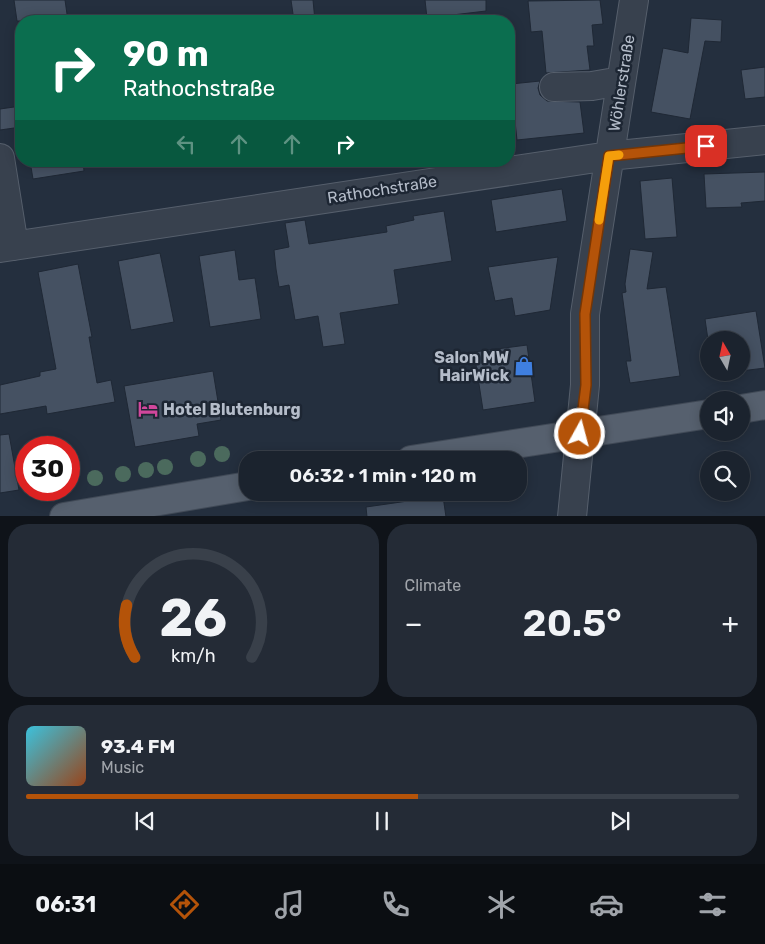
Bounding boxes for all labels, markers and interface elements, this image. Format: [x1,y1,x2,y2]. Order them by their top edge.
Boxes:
text: 90 m [123,33,209,75]
street label: Wöhlerstraße [604,33,639,133]
icon: right [40,35,105,100]
text: Rathochstraße [123,75,275,102]
pin [685,125,727,167]
icon: left [172,130,200,158]
icon: ahead [225,130,253,158]
icon: ahead [278,130,306,158]
icon: right [331,130,359,158]
icon: arrive [692,132,720,160]
street label: Rathochstraße [326,171,438,208]
north arrow [700,331,750,381]
map controls [700,331,750,501]
place label: Salon MW HairWick [434,348,510,385]
shop icon: Salon MW HairWick [513,355,535,377]
button: sound [700,391,750,441]
hotel icon: Hotel Blutenburg [137,398,159,420]
place label: Hotel Blutenburg [163,400,301,419]
position arrow [553,407,605,459]
speed limit sign: 30 [15,436,80,501]
button: search [700,451,750,501]
text: 06:32 · 1 min · 120 m [290,464,476,487]
text: Climate [405,576,461,595]
text: 26 [159,587,227,649]
text: 20.5° [523,600,622,646]
text: − [405,607,423,640]
text: + [722,607,739,640]
text: km/h [171,645,216,666]
text: 93.4 FM [101,735,175,758]
text: Music [101,758,144,777]
icon: previous [131,807,159,835]
icon: pause [368,807,396,835]
icon: next [606,807,634,835]
icon: directions [167,887,202,922]
icon: music [272,887,307,922]
icon: phone [378,887,413,922]
icon: climate [484,887,519,922]
icon: car [589,887,624,922]
icon: filters [695,887,730,922]
text: 06:31 [35,891,96,918]

